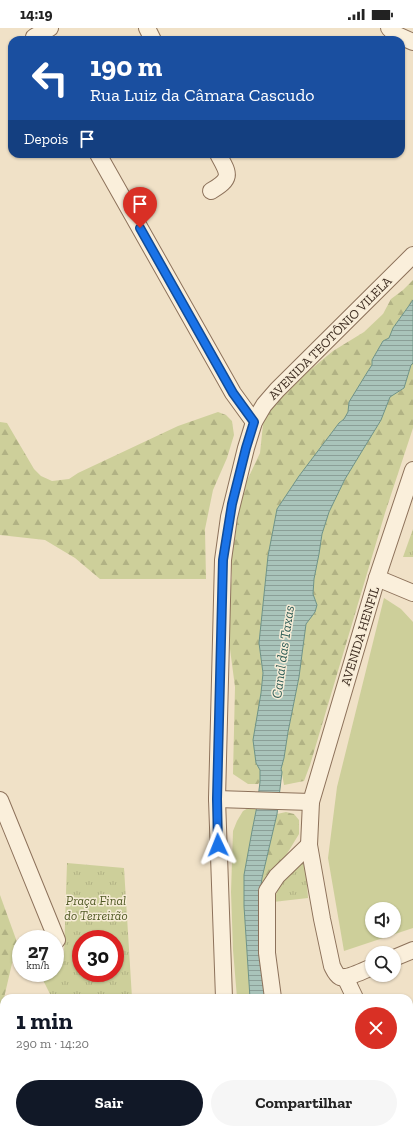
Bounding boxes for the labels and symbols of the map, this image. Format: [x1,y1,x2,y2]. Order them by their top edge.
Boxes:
pin [123,187,157,228]
street label: AVENIDA TEOTÔNIO VILELA [265,273,395,403]
street label: AVENIDA HENFIL [338,585,382,687]
water label: Canal das Taxas [268,604,298,700]
position arrow [197,824,239,866]
park label: Praça Final do Terreirão [64,893,128,923]
speed limit sign: 30 [72,930,124,982]

